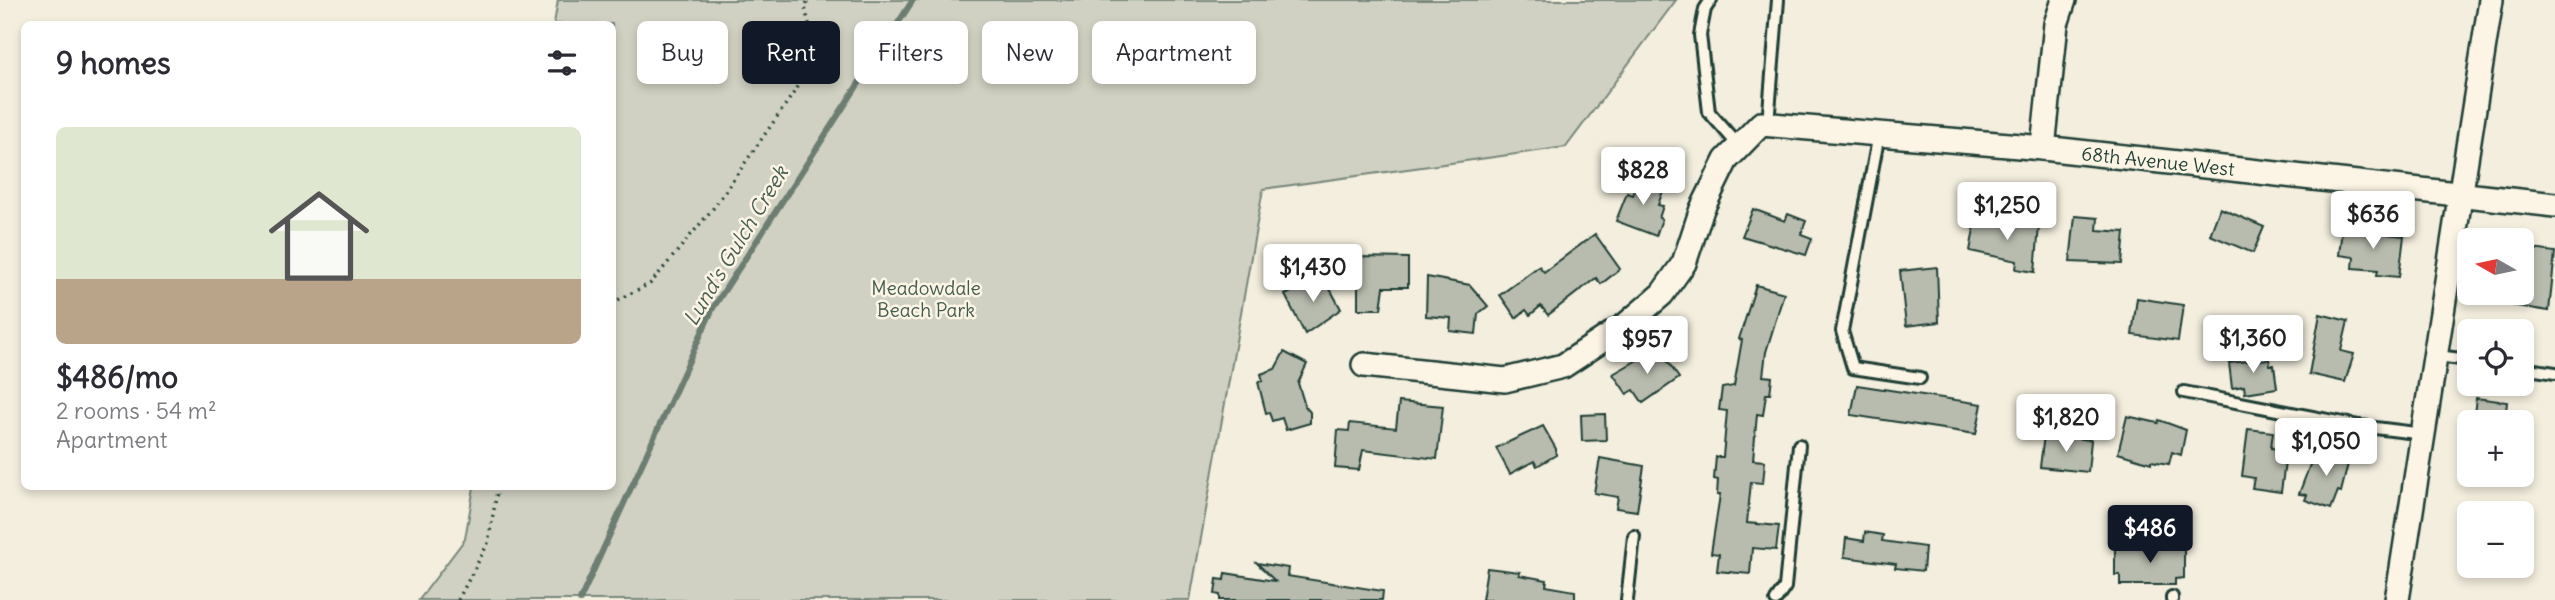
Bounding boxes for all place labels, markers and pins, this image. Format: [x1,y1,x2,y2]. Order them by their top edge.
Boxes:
pin: $828 [1602,148,1684,207]
pin: $1,250 [1950,182,2064,242]
pin: $636 [2332,191,2414,251]
pin: $1,430 [1256,244,1370,304]
pin: $957 [1606,316,1688,376]
pin: $1,360 [2196,316,2310,375]
pin: $1,820 [2009,394,2123,454]
pin: $1,050 [2269,419,2383,478]
pin: $486 [2109,505,2191,565]

